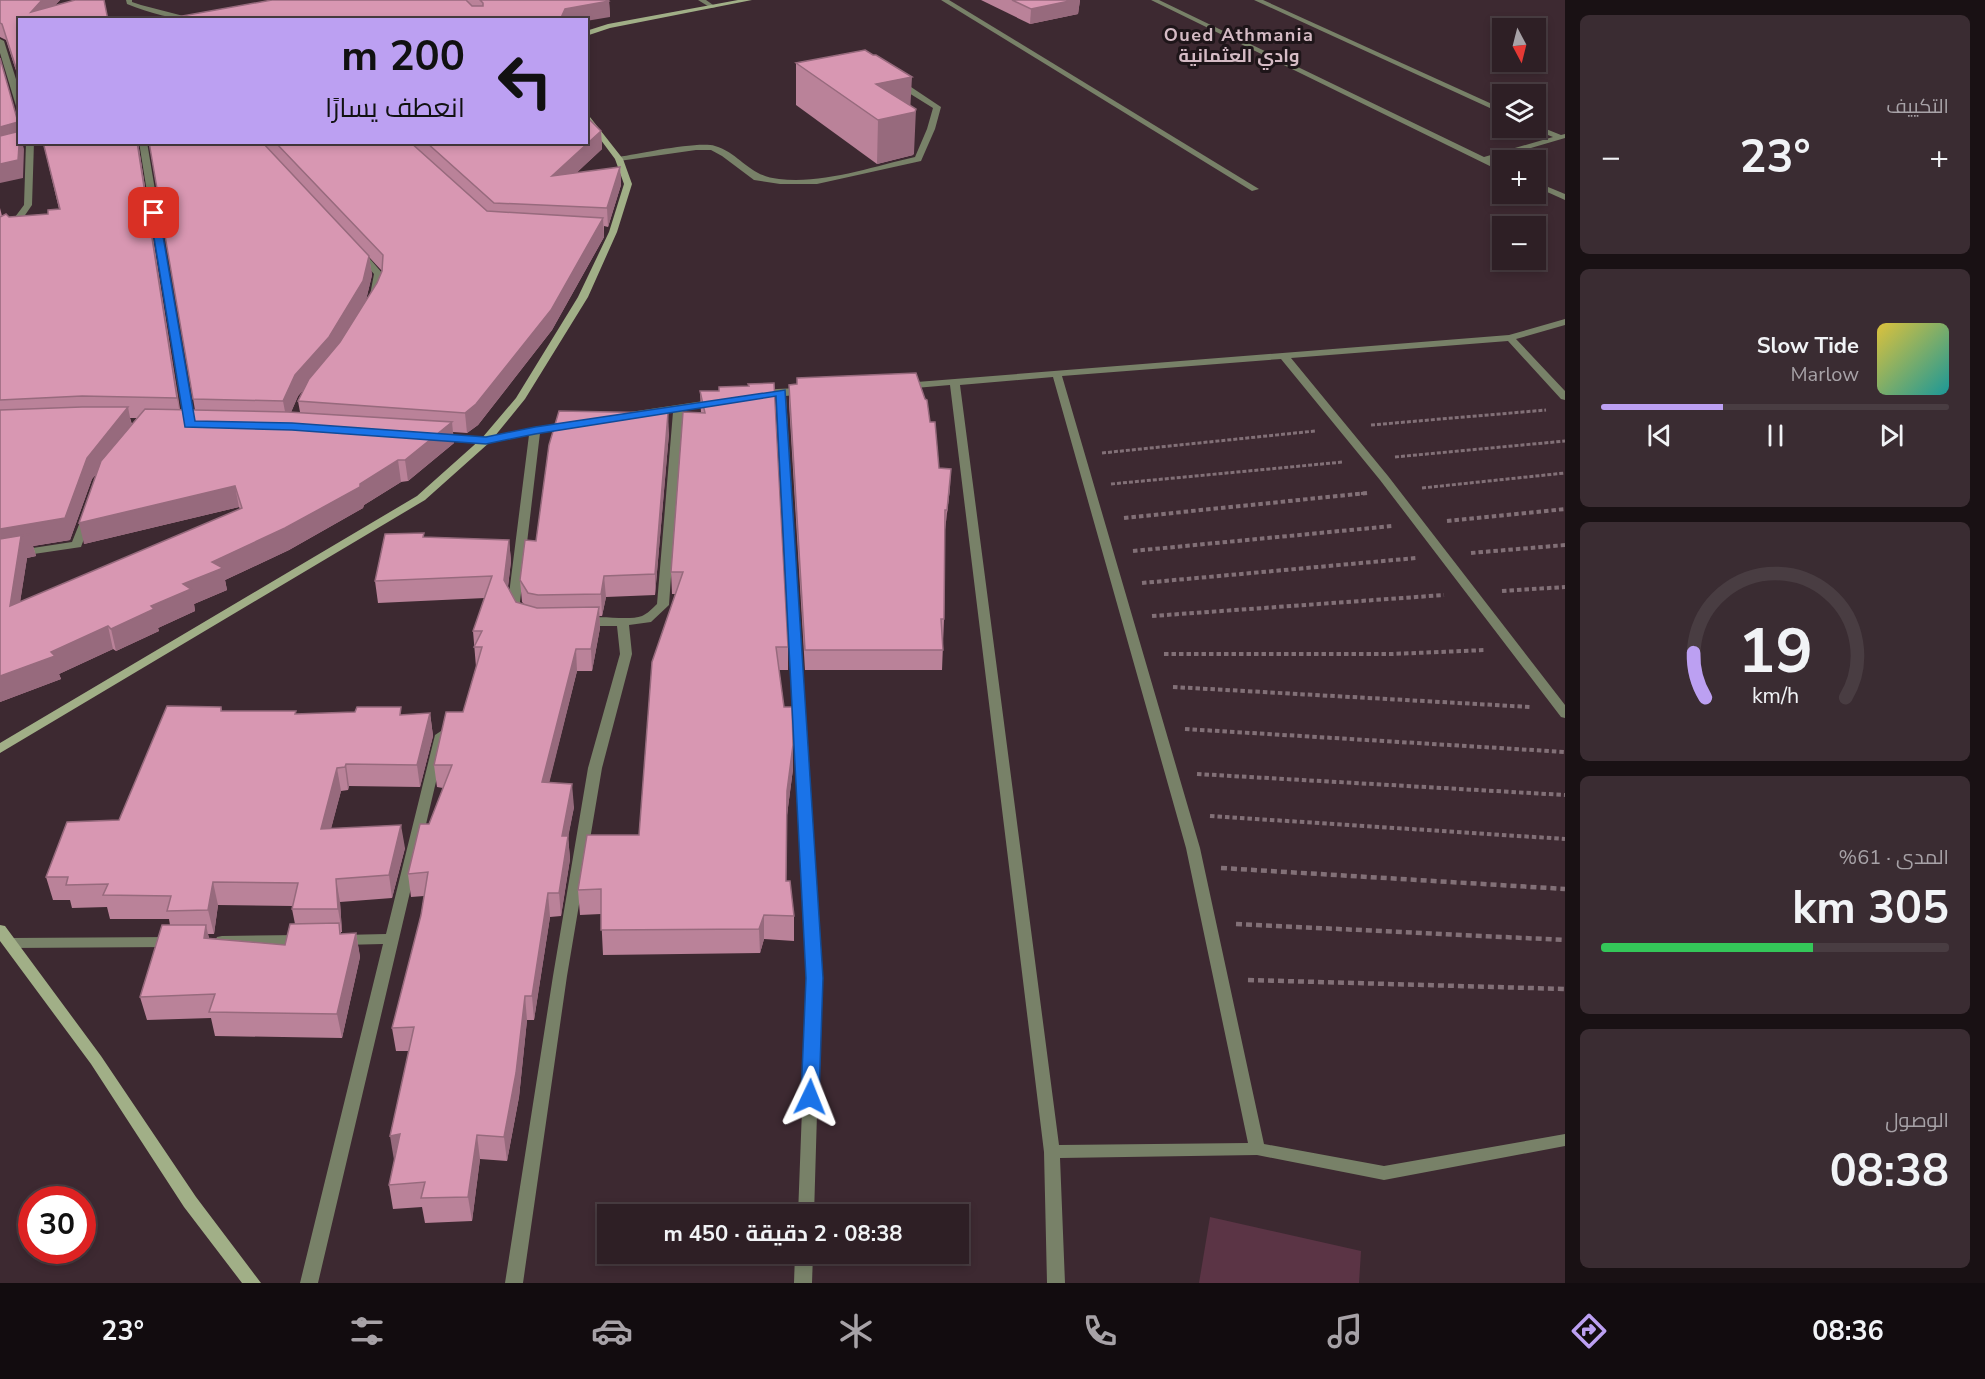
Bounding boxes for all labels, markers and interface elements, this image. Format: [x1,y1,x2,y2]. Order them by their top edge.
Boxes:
north arrow [1492,18,1546,72]
map controls [1492,18,1546,270]
district label: Oued Athmania وادي العثمانية [1164,23,1314,70]
text: 200 m [341,28,465,85]
icon: left [486,42,564,120]
button: layers [1492,84,1546,138]
text: انعطف يسارًا [325,90,465,127]
text: التكييف [1886,93,1949,120]
text: 23° [1739,127,1811,188]
text: − [1601,135,1621,180]
text: + [1929,135,1949,180]
button: + [1492,150,1546,204]
pin [128,187,179,238]
icon: arrive [137,196,170,229]
button: − [1492,216,1546,270]
text: Slow Tide [1757,331,1859,361]
text: Marlow [1791,361,1859,388]
icon: previous [1643,419,1676,452]
icon: pause [1759,419,1792,452]
icon: next [1875,419,1908,452]
text: 19 [1738,610,1812,695]
text: km/h [1751,682,1799,712]
text: المدى · 61% [1839,844,1949,871]
text: 305 km [1792,878,1949,939]
position arrow [778,1065,842,1129]
text: الوصول [1885,1107,1949,1134]
text: 08:38 [1830,1141,1949,1202]
speed limit sign: 30 [18,1186,96,1264]
text: 08:38 · 2 دقيقة · 450 m [663,1219,903,1249]
icon: filters [346,1310,388,1352]
icon: car [591,1310,633,1352]
icon: climate [835,1310,877,1352]
icon: phone [1079,1310,1121,1352]
icon: music [1324,1310,1366,1352]
icon: directions [1568,1310,1610,1352]
text: 23° [101,1313,144,1350]
text: 08:36 [1812,1313,1884,1350]

